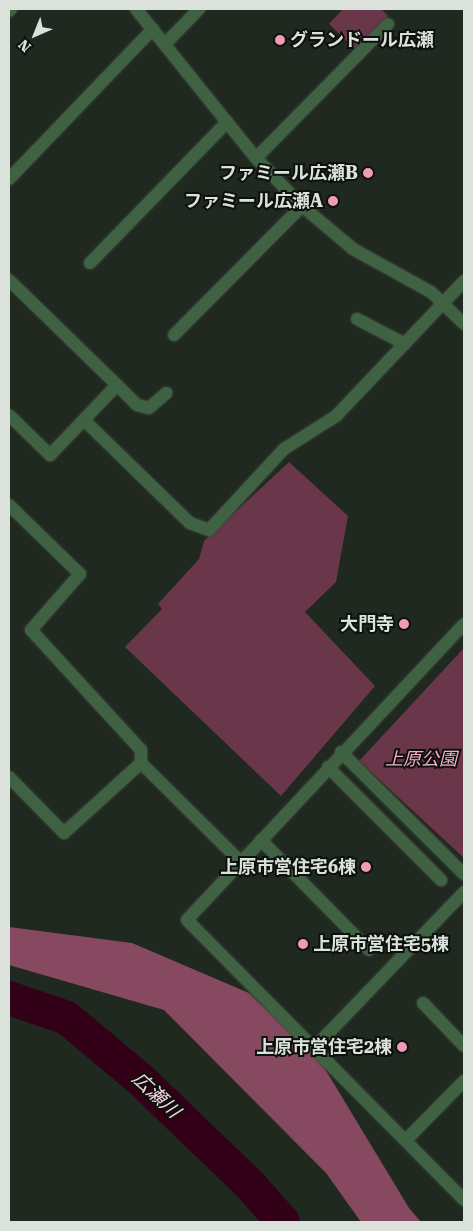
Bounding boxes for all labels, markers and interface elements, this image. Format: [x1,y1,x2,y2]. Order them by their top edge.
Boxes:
north arrow [10,10,60,60]
place label: グランドール広瀬 [290,29,434,51]
marker: グランドール広瀬 [274,34,286,46]
text: N [15,36,34,55]
place label: ファミール広瀬B [219,162,358,184]
marker: ファミール広瀬B [362,167,374,179]
place label: ファミール広瀬A [184,190,323,212]
marker: ファミール広瀬A [327,195,339,207]
place label: 大門寺 [340,613,394,635]
marker: 大門寺 [398,618,410,630]
park label: 上原公園 [385,748,457,770]
place label: 上原市営住宅6棟 [220,856,356,878]
marker: 上原市営住宅6棟 [360,861,372,873]
place label: 上原市営住宅5棟 [313,933,449,955]
marker: 上原市営住宅5棟 [297,938,309,950]
place label: 上原市営住宅2棟 [256,1036,392,1058]
marker: 上原市営住宅2棟 [396,1041,408,1053]
water label: 広瀬川 [127,1067,185,1123]

